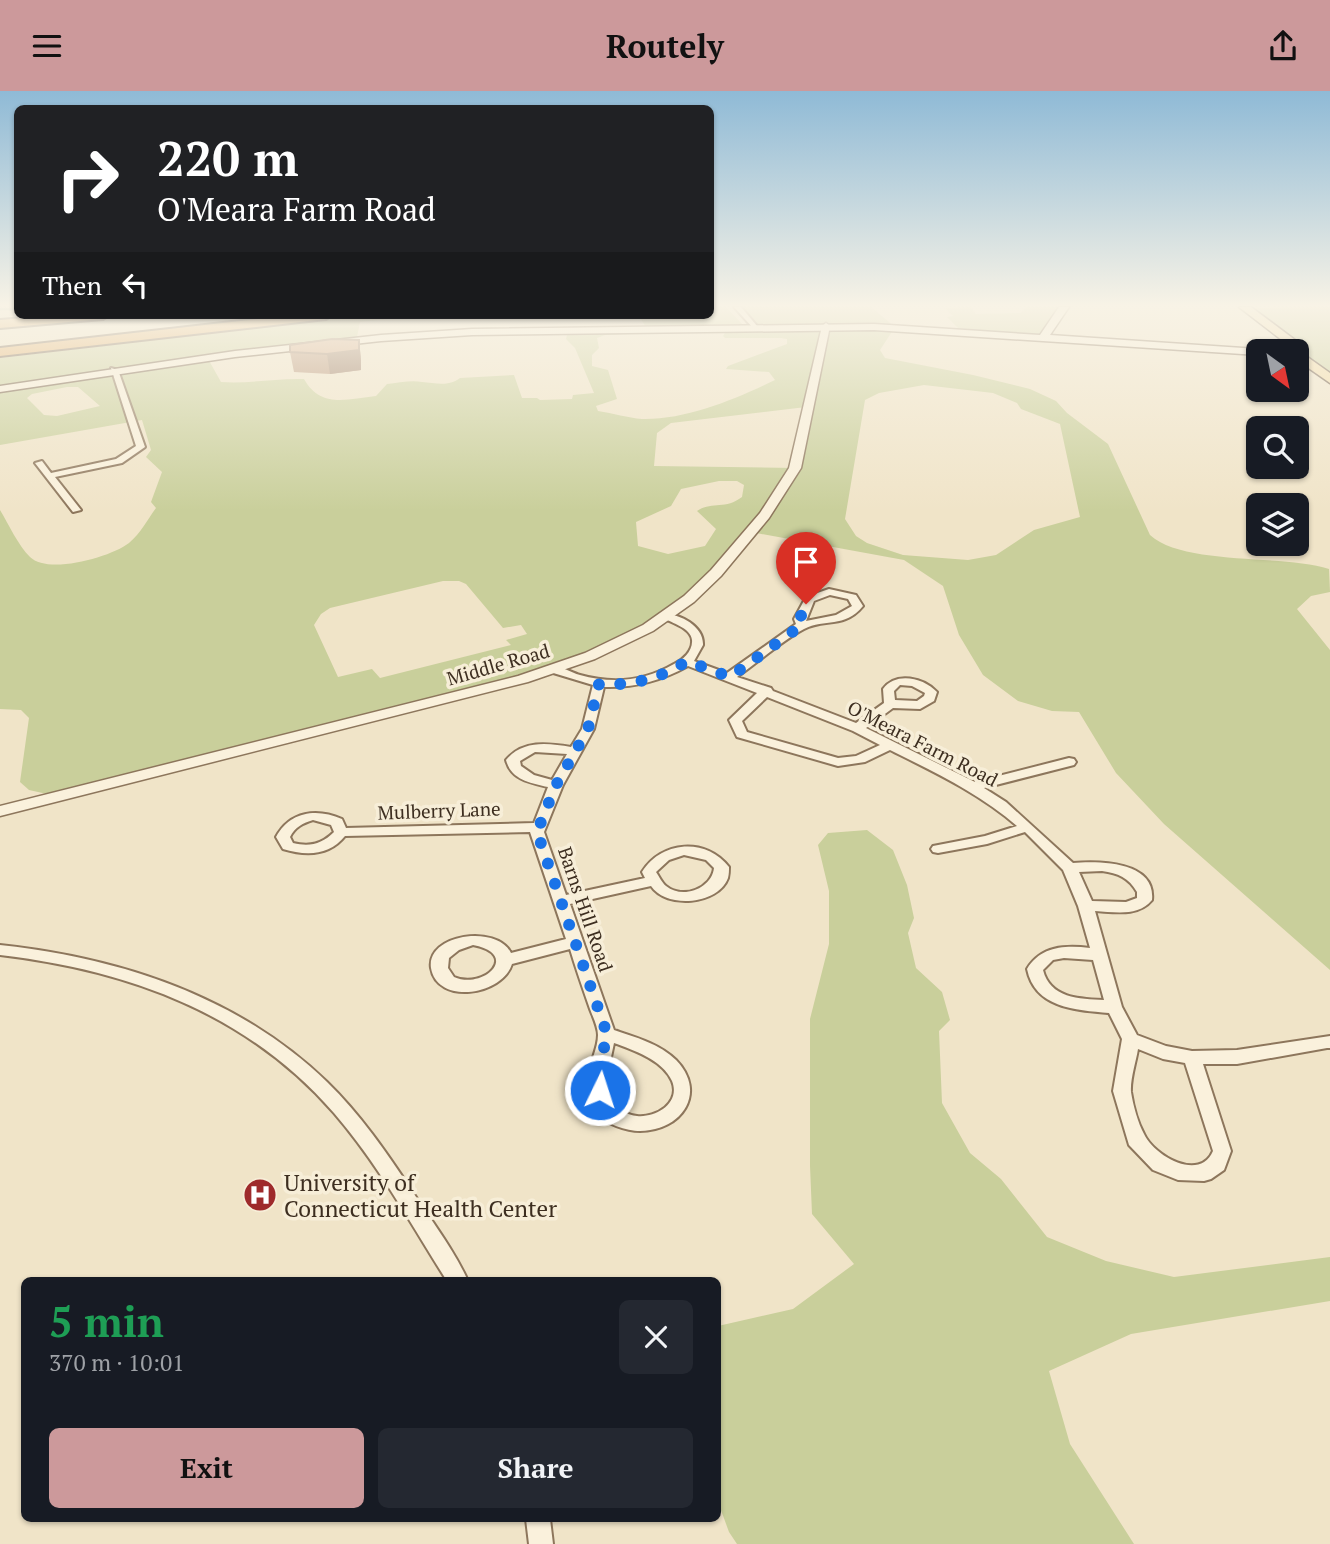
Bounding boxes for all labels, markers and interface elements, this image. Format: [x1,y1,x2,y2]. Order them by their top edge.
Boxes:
text: Routely [606,25,724,67]
icon: menu [28,27,66,65]
icon: share [1264,27,1302,65]
text: 220 m [157,125,299,190]
icon: right [42,133,133,224]
text: O'Meara Farm Road [157,188,436,230]
icon: left [116,266,154,304]
text: Then [42,268,102,302]
north arrow [1246,339,1309,403]
map controls [1246,339,1309,556]
button: search [1246,416,1309,479]
button: layers [1246,493,1309,556]
pin [776,532,836,604]
icon: arrive [787,543,825,581]
street label: Middle Road [444,637,553,691]
street label: O'Meara Farm Road [844,694,1003,792]
street label: Mulberry Lane [377,795,501,825]
street label: Barns Hill Road [553,843,619,975]
position arrow [563,1053,637,1127]
place label: University of Connecticut Health Center [284,1167,557,1224]
hospital icon: University of Connecticut Health Center [241,1176,279,1214]
text: 5 min [49,1293,164,1349]
button: close [619,1300,693,1374]
text: 370 m · 10:01 [49,1347,184,1378]
button: Exit [49,1428,364,1508]
button: Share [378,1428,693,1508]

